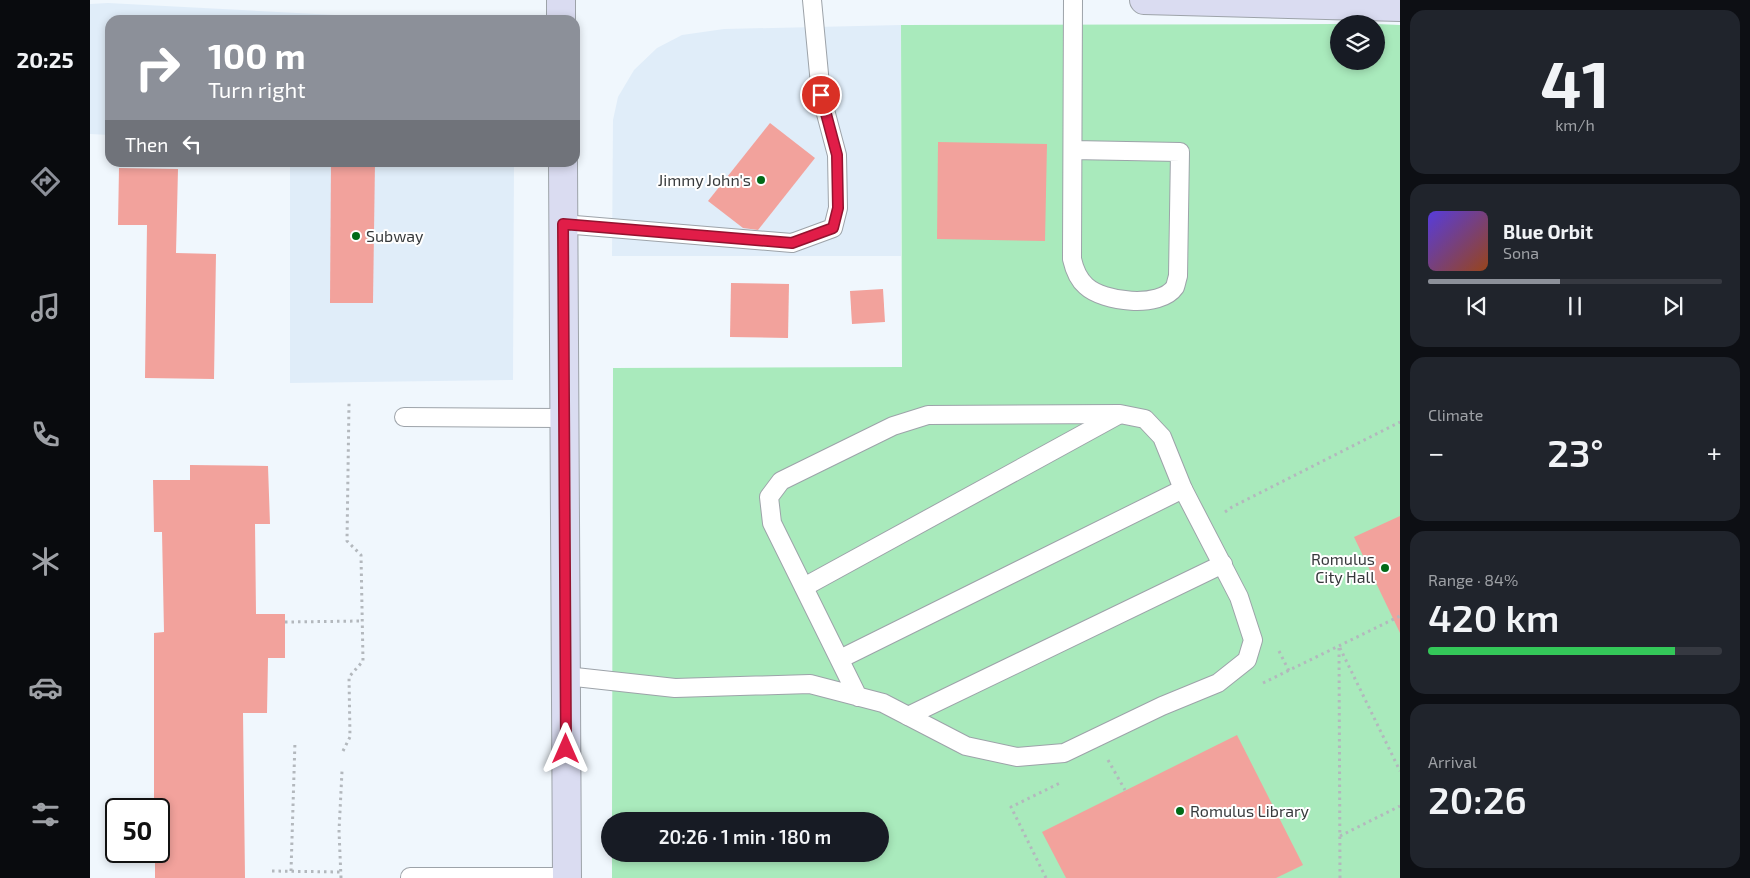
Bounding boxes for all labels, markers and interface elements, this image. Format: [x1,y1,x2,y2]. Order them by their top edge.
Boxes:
map controls [1330,15,1385,70]
button: layers [1330,15,1385,70]
text: 100 m [208,34,306,76]
icon: right [125,35,190,100]
text: 41 [1540,43,1610,121]
text: 20:25 [16,46,74,72]
pin [800,74,842,116]
text: Turn right [208,76,306,102]
icon: arrive [807,81,835,109]
text: km/h [1555,115,1595,134]
icon: left [178,130,206,158]
text: Then [125,133,168,156]
icon: directions [28,164,63,199]
place label: Jimmy John's [658,170,751,189]
marker: Jimmy John's [755,174,767,186]
text: Blue Orbit [1503,220,1593,243]
place label: Subway [366,226,424,245]
marker: Subway [350,230,362,242]
text: Sona [1503,243,1539,262]
icon: music [28,290,63,325]
icon: previous [1463,292,1491,320]
icon: pause [1561,292,1589,320]
icon: next [1659,292,1687,320]
text: Climate [1428,405,1483,424]
icon: phone [28,417,63,452]
text: 23° [1547,429,1604,475]
text: − [1428,435,1444,469]
text: + [1707,435,1722,469]
icon: climate [28,544,63,579]
place label: Romulus City Hall [1311,549,1375,586]
marker: Romulus City Hall [1379,562,1391,574]
text: Range · 84% [1428,570,1518,589]
text: 420 km [1428,594,1559,640]
icon: car [28,670,63,705]
position arrow [539,722,591,774]
text: Arrival [1428,752,1477,771]
text: 20:26 [1428,776,1527,822]
icon: filters [28,797,63,832]
speed limit sign: 50 [105,798,170,863]
place label: Romulus Library [1190,801,1310,820]
marker: Romulus Library [1174,805,1186,817]
text: 20:26 · 1 min · 180 m [659,825,831,848]

